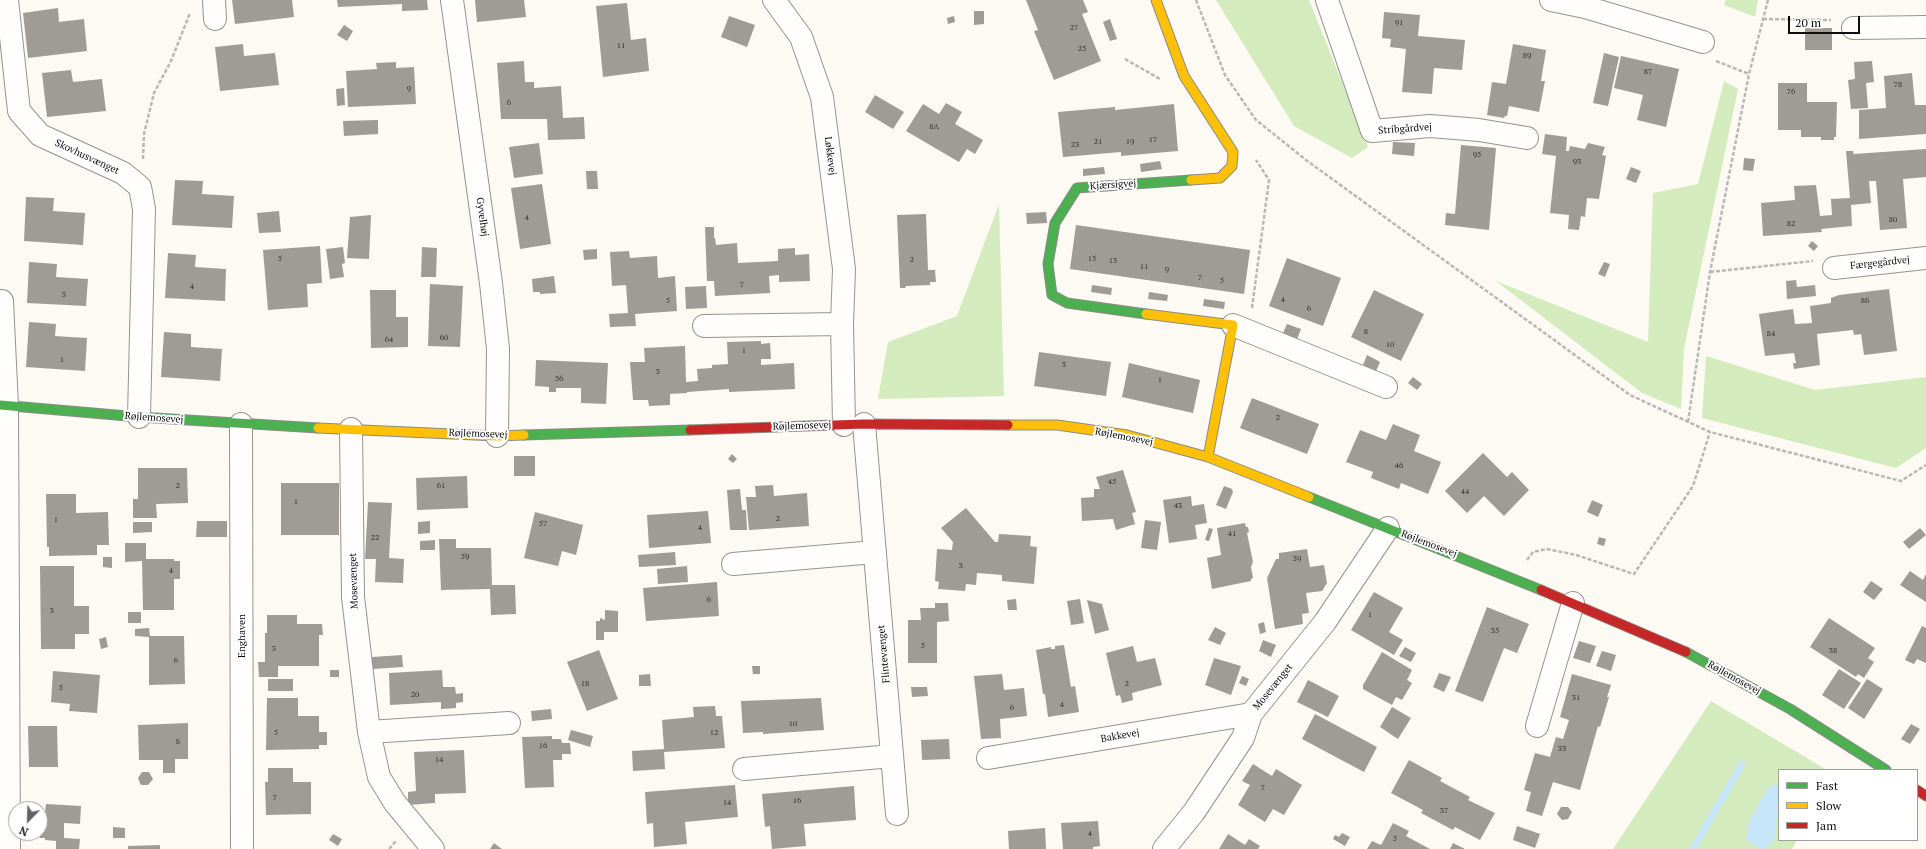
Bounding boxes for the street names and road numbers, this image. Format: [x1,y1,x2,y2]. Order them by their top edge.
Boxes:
street label: Stribgårdvej [1378,121,1432,137]
street label: Løkkevej [822,136,838,176]
street label: Skovhusvænget [53,137,121,177]
street label: Kjærsigvej [1089,177,1137,193]
street label: Gyvelhøj [473,197,491,237]
street label: Færgegårdvej [1850,254,1910,272]
street label: Røjlemosevej [124,410,184,426]
street label: Røjlemosevej [772,419,832,433]
street label: Røjlemosevej [1094,426,1154,448]
street label: Røjlemosevej [448,427,508,441]
street label: Røjlemosevej [1399,528,1459,560]
street label: Mosevænget [347,553,361,609]
street label: Enghaven [236,614,248,658]
street label: Flintevænget [875,624,893,684]
street label: Røjlemosevej [1705,659,1763,697]
street label: Mosevænget [1251,661,1295,713]
street label: Bakkevej [1100,727,1140,745]

